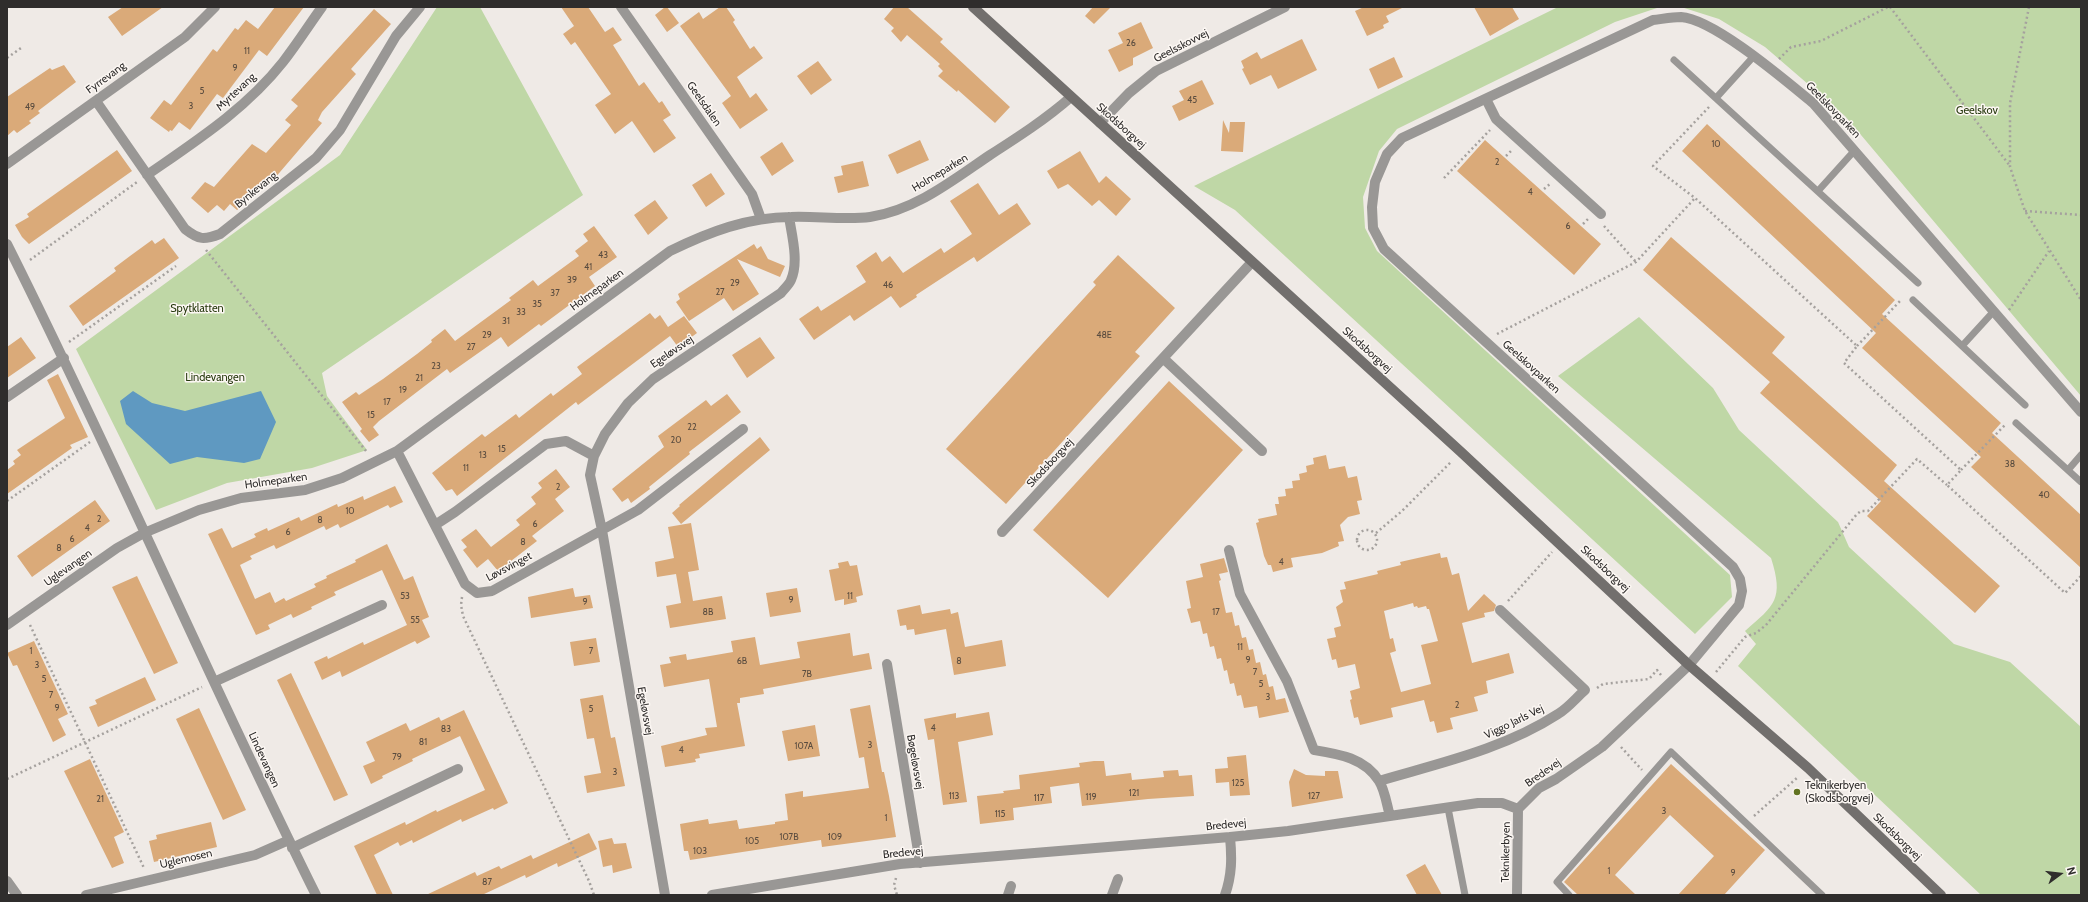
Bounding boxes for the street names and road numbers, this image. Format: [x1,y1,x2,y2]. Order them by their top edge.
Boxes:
street label: Geelsskovvej [1151,27,1211,65]
street label: Fyrrevang [84,59,128,97]
street label: Myrtevang [214,70,258,114]
street label: Geelsdalen [684,79,724,129]
street label: Geelskovparken [1803,79,1863,141]
street label: Skodsborgvej [1094,100,1148,152]
street label: Holmeparken [910,151,970,195]
street label: Bynkevang [232,169,280,211]
street label: Holmeparken [568,266,626,314]
street label: Skodsborgvej [1340,324,1394,376]
street label: Egeløvsvej [648,333,696,371]
street label: Geelskovparken [1499,338,1563,396]
street label: Skodsborgvej [1024,436,1076,490]
street label: Holmeparken [244,470,308,492]
street label: Skodsborgvej [1578,543,1632,595]
street label: Uglevangen [42,547,94,589]
street label: Løvsvinget [484,549,534,585]
street label: Egeløvsvej [634,686,656,736]
street label: Viggo Jarls Vej [1482,702,1546,742]
street label: Lindevangen [245,730,283,790]
street label: Bøgeløvsvej [904,734,926,790]
street label: Bredevej [1523,756,1563,790]
street label: Skodsborgvej [1870,811,1924,863]
street label: Bredevej [1205,816,1247,834]
street label: Teknikerbyen [1499,821,1513,883]
street label: Bredevej [882,844,924,862]
street label: Uglemosen [158,847,214,871]

